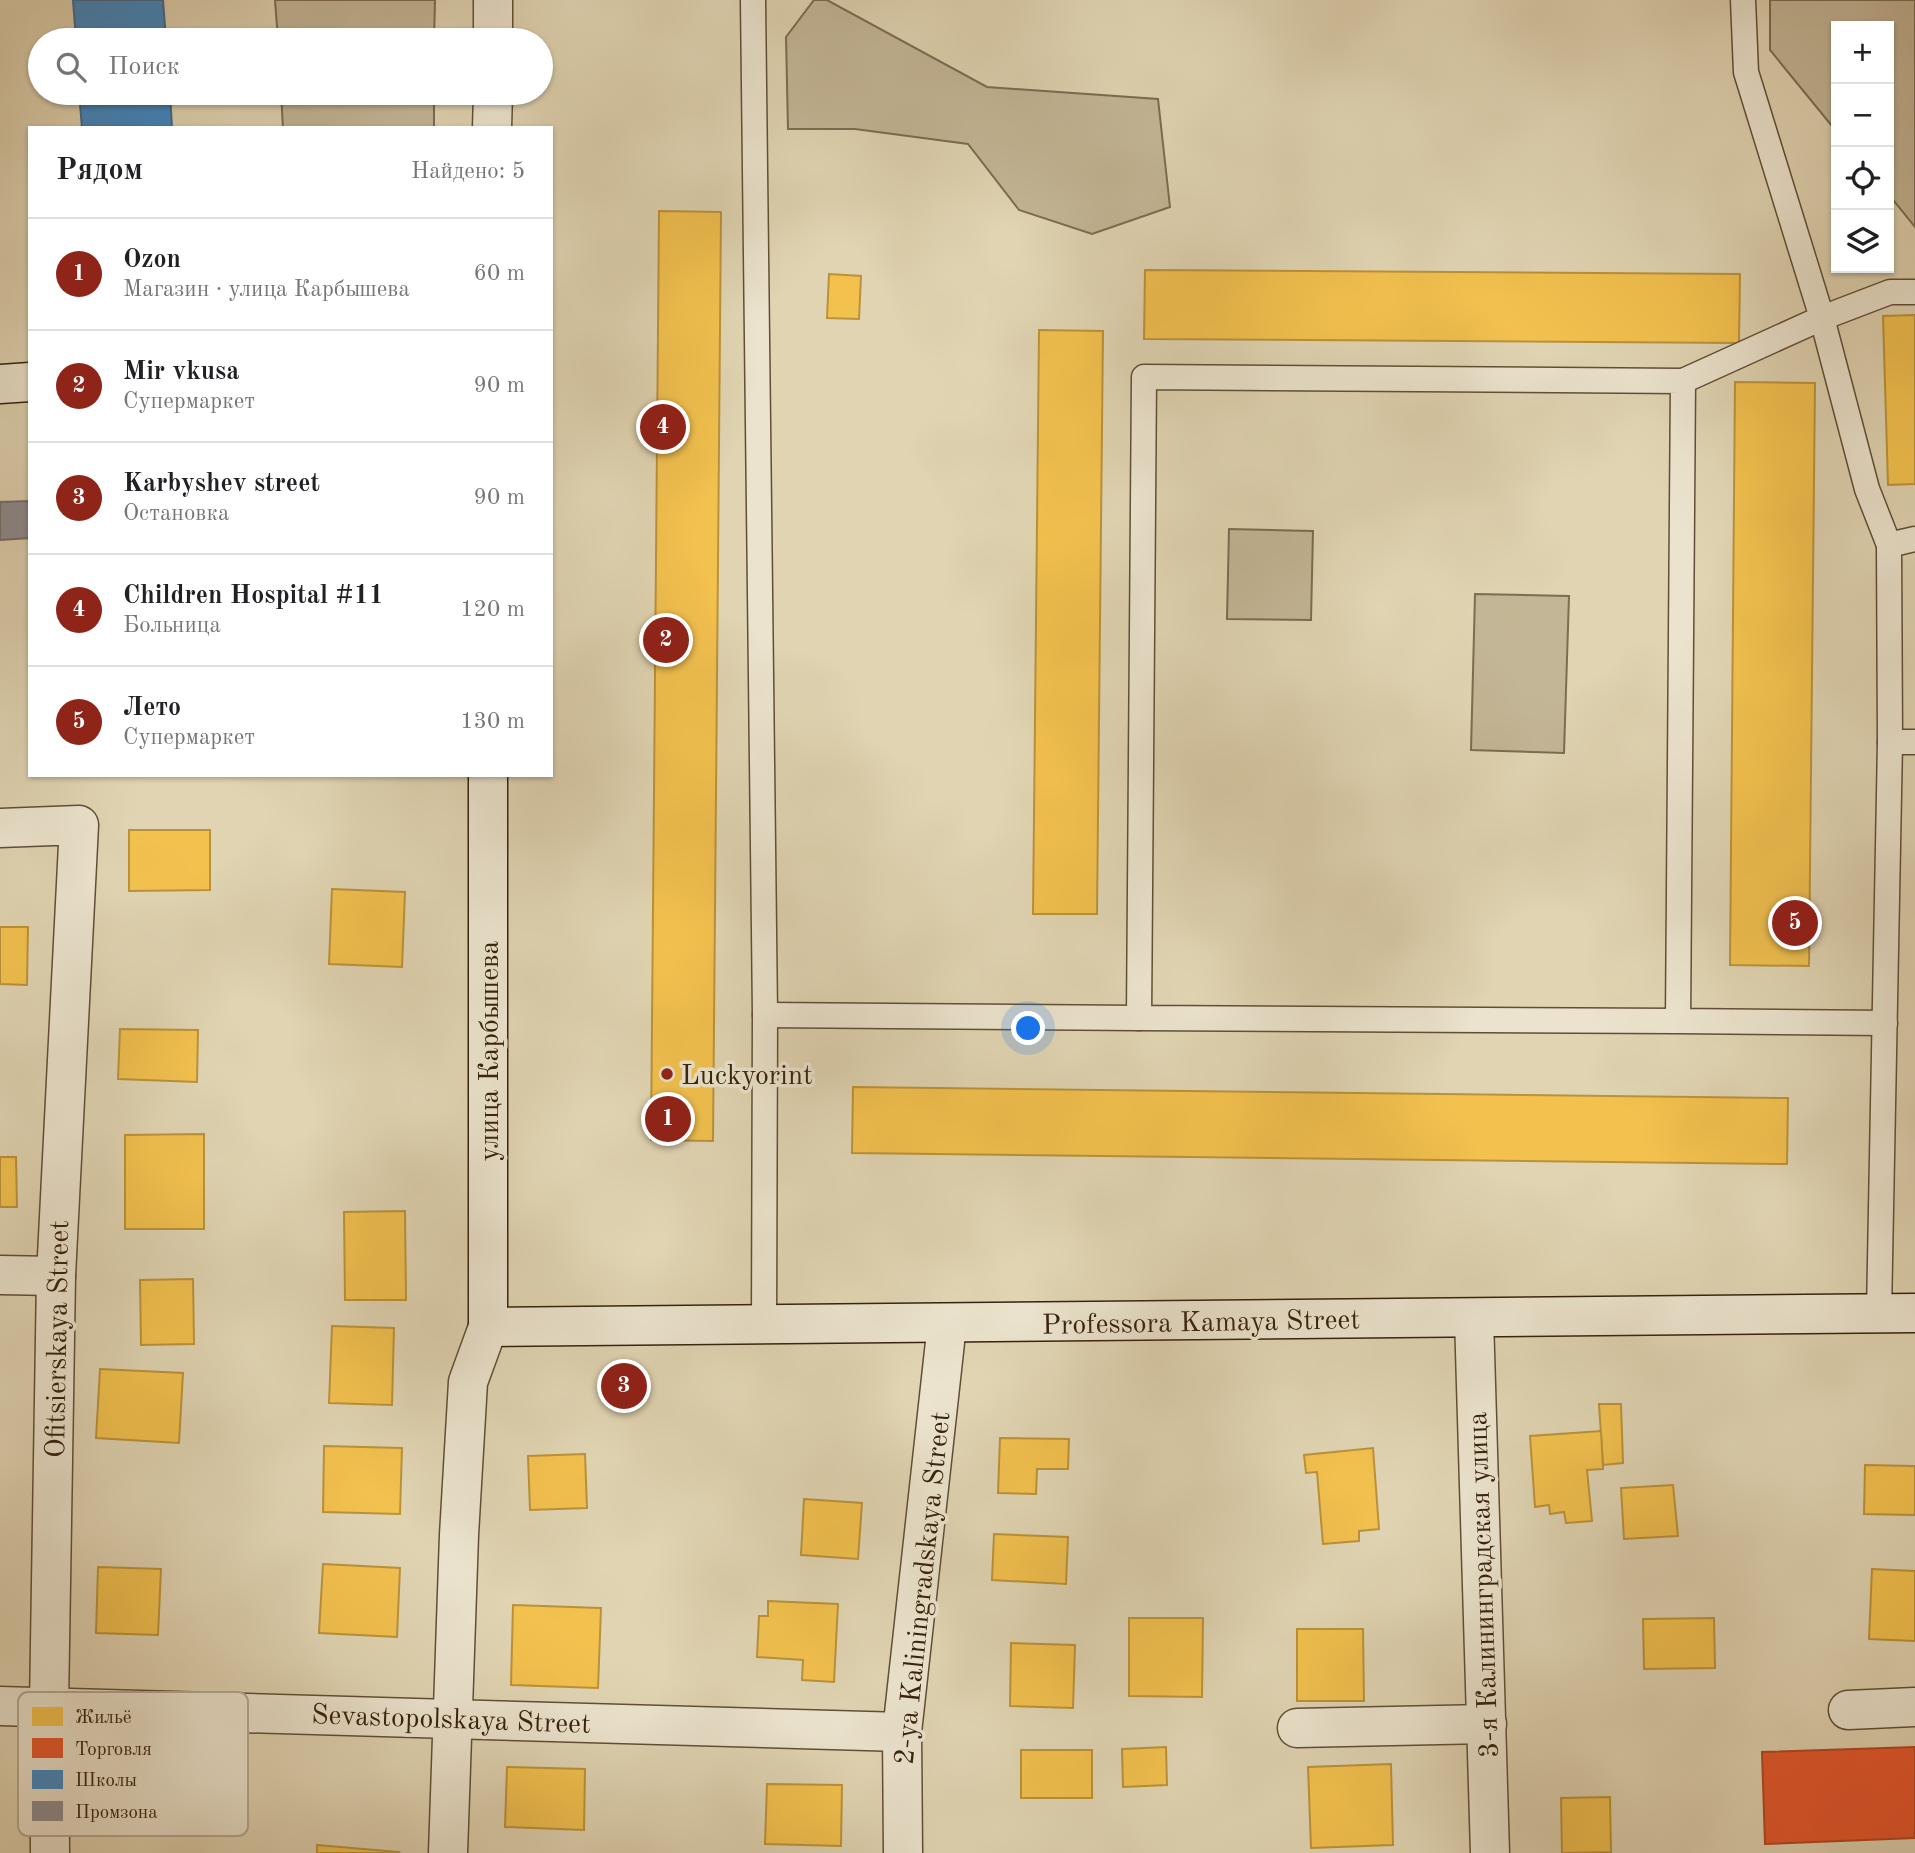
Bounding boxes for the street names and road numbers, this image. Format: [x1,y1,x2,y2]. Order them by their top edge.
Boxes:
street label: улица Карбышева [477,941,505,1161]
street label: Ofitsierskaya Street [43,1220,75,1458]
street label: Professora Kamaya Street [1042,1307,1360,1341]
street label: 2-ya Kaliningradskaya Street [892,1410,956,1766]
street label: 3-я Калининградская улица [1465,1411,1505,1759]
street label: Sevastopolskaya Street [311,1702,591,1740]

